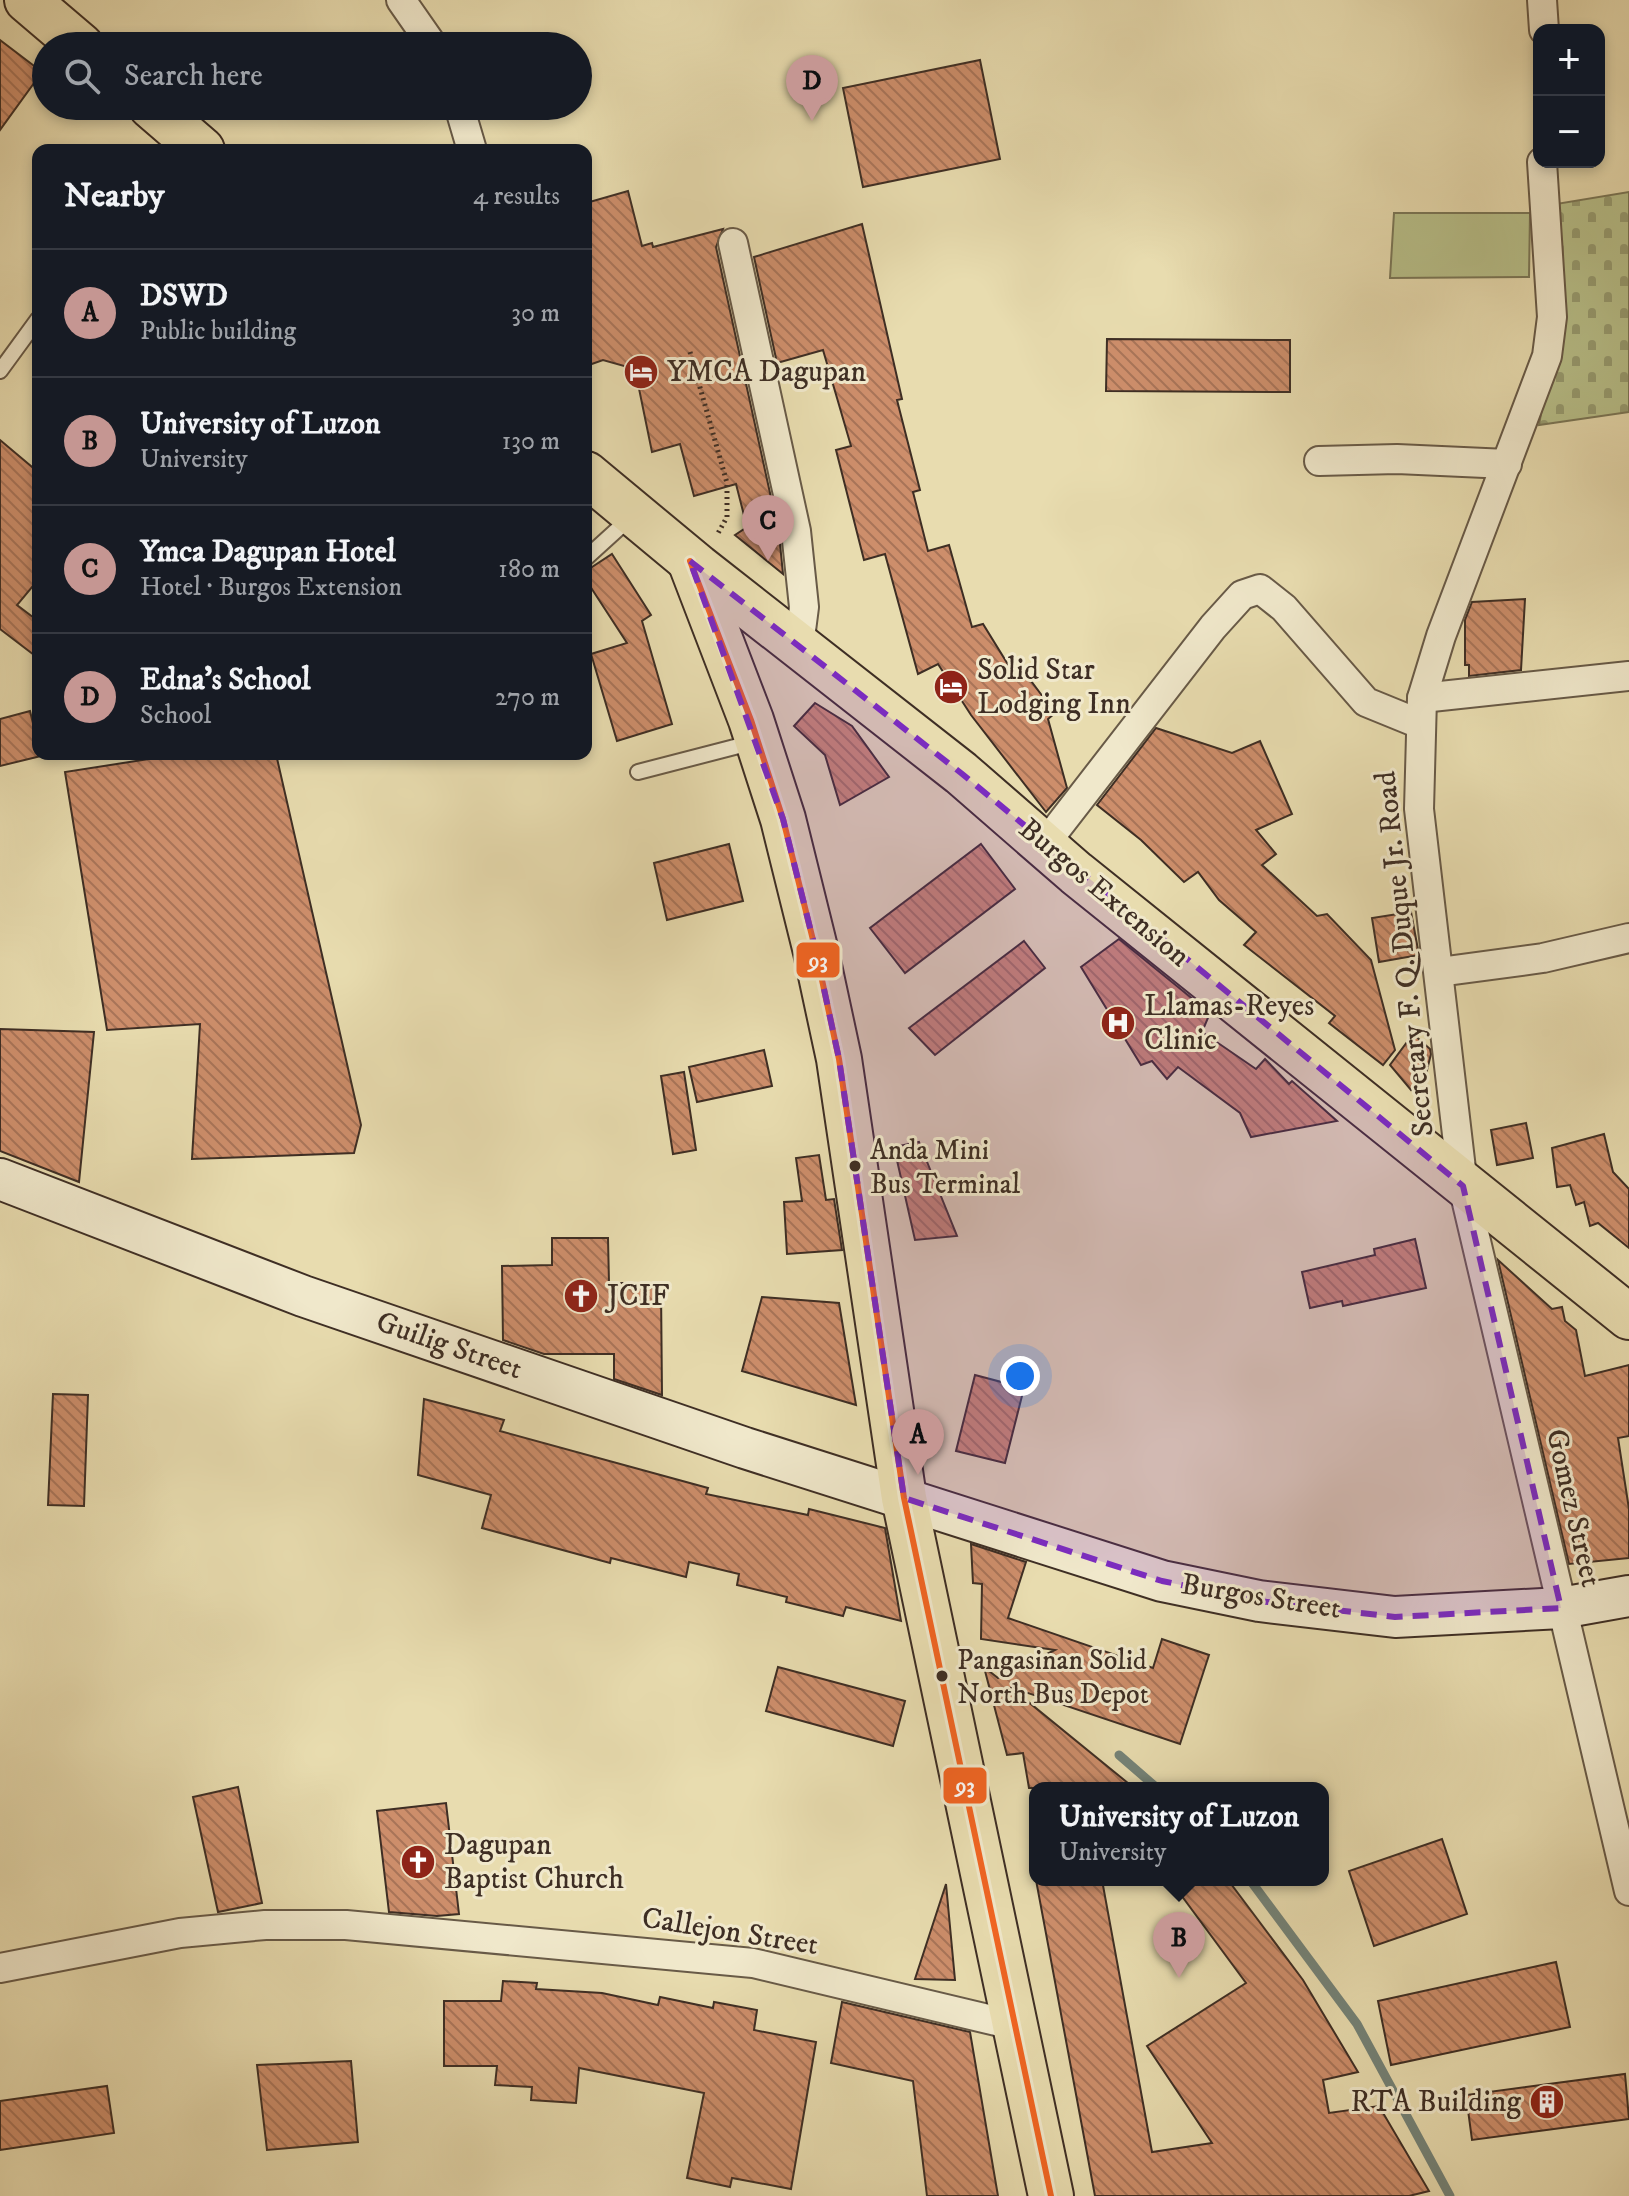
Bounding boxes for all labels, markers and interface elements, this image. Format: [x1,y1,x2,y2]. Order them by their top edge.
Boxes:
map controls [1533,24,1605,168]
button: + [1533,24,1605,96]
search box [32,32,592,120]
icon: search [60,54,104,98]
pin: D [786,55,838,121]
text: Search here [124,58,263,95]
button: − [1533,96,1605,168]
text: Nearby [64,175,165,217]
text: 4 results [473,180,560,213]
text: DSWD [140,278,228,315]
text: A [82,297,98,330]
text: 30 m [511,297,560,330]
text: Public building [140,315,296,348]
hotel icon: YMCA Dagupan [622,353,660,391]
place label: YMCA Dagupan [667,354,867,391]
text: University of Luzon [140,406,380,443]
text: B [82,425,98,458]
text: 130 m [502,425,560,458]
text: University [140,443,248,476]
pin: C [742,495,794,561]
text: Ymca Dagupan Hotel [140,534,396,571]
text: C [81,553,99,586]
text: 180 m [498,553,560,586]
text: Hotel · Burgos Extension [140,571,402,604]
place label: Solid Star Lodging Inn [977,652,1131,723]
text: Edna's School [140,662,310,699]
hotel icon: Solid Star Lodging Inn [932,668,970,706]
text: D [80,681,100,714]
text: 270 m [495,681,560,714]
text: School [140,699,211,732]
street label: Secretary F. Q. Duque Jr. Road [1367,769,1443,1139]
street label: Burgos Extension [1011,811,1197,976]
line badge: 93 [795,941,841,979]
text: 93 [806,948,828,975]
place label: Llamas-Reyes Clinic [1144,988,1314,1059]
hospital icon: Llamas-Reyes Clinic [1099,1004,1137,1042]
place label: Anda Mini Bus Terminal [870,1133,1021,1202]
marker: Anda Mini Bus Terminal [847,1158,863,1174]
church icon: JCIF [562,1277,600,1315]
place label: JCIF [604,1278,669,1315]
street label: Guilig Street [371,1304,527,1388]
your location [1000,1356,1040,1396]
pin: A [892,1409,944,1475]
street label: Gomez Street [1537,1425,1609,1591]
street label: Burgos Street [1178,1566,1344,1628]
place label: Pangasinan Solid North Bus Depot [957,1643,1149,1712]
marker: Pangasinan Solid North Bus Depot [934,1668,950,1684]
line badge: 93 [942,1766,988,1805]
text: 93 [953,1773,975,1800]
popup [1029,1782,1329,1886]
text: University of Luzon [1059,1799,1299,1836]
place label: Dagupan Baptist Church [444,1827,624,1898]
text: University [1059,1836,1166,1869]
church icon: Dagupan Baptist Church [399,1843,437,1881]
street label: Callejon Street [639,1900,821,1964]
pin: B [1153,1912,1205,1978]
building icon: RTA Building [1528,2083,1566,2121]
place label: RTA Building [1350,2084,1521,2121]

